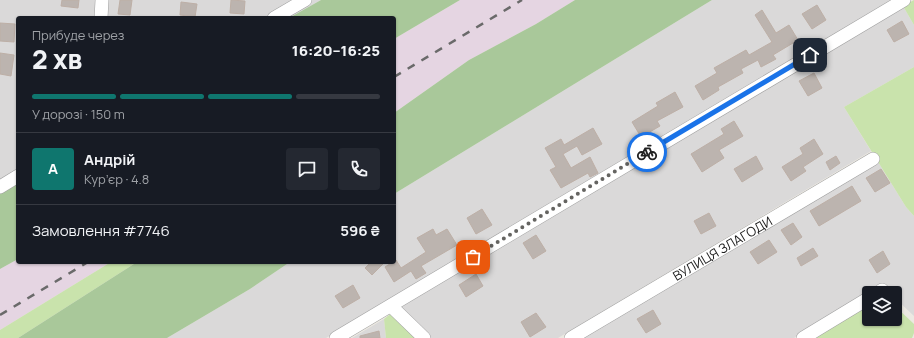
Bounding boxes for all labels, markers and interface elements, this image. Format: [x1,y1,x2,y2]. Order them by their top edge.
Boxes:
text: Прибуде через [32,26,124,44]
pin [793,38,827,72]
text: 16:20–16:25 [292,40,380,61]
text: 2 хв [32,41,82,77]
icon: home [799,44,821,66]
text: У дорозі · 150 m [32,105,125,123]
courier [627,132,667,172]
icon: bike [636,141,658,163]
button: chat [286,148,328,190]
button: phone [338,148,380,190]
text: Андрій [84,149,135,170]
text: А [48,158,58,179]
text: Кур’єр · 4.8 [84,170,149,188]
street label: ВУЛИЦЯ ЗЛАГОДИ [669,212,775,285]
text: Замовлення #7746 [32,220,170,241]
text: 596 ₴ [340,220,380,241]
pin [456,240,490,274]
icon: bag [462,246,484,268]
map controls [862,286,902,326]
button: layers [862,286,902,326]

